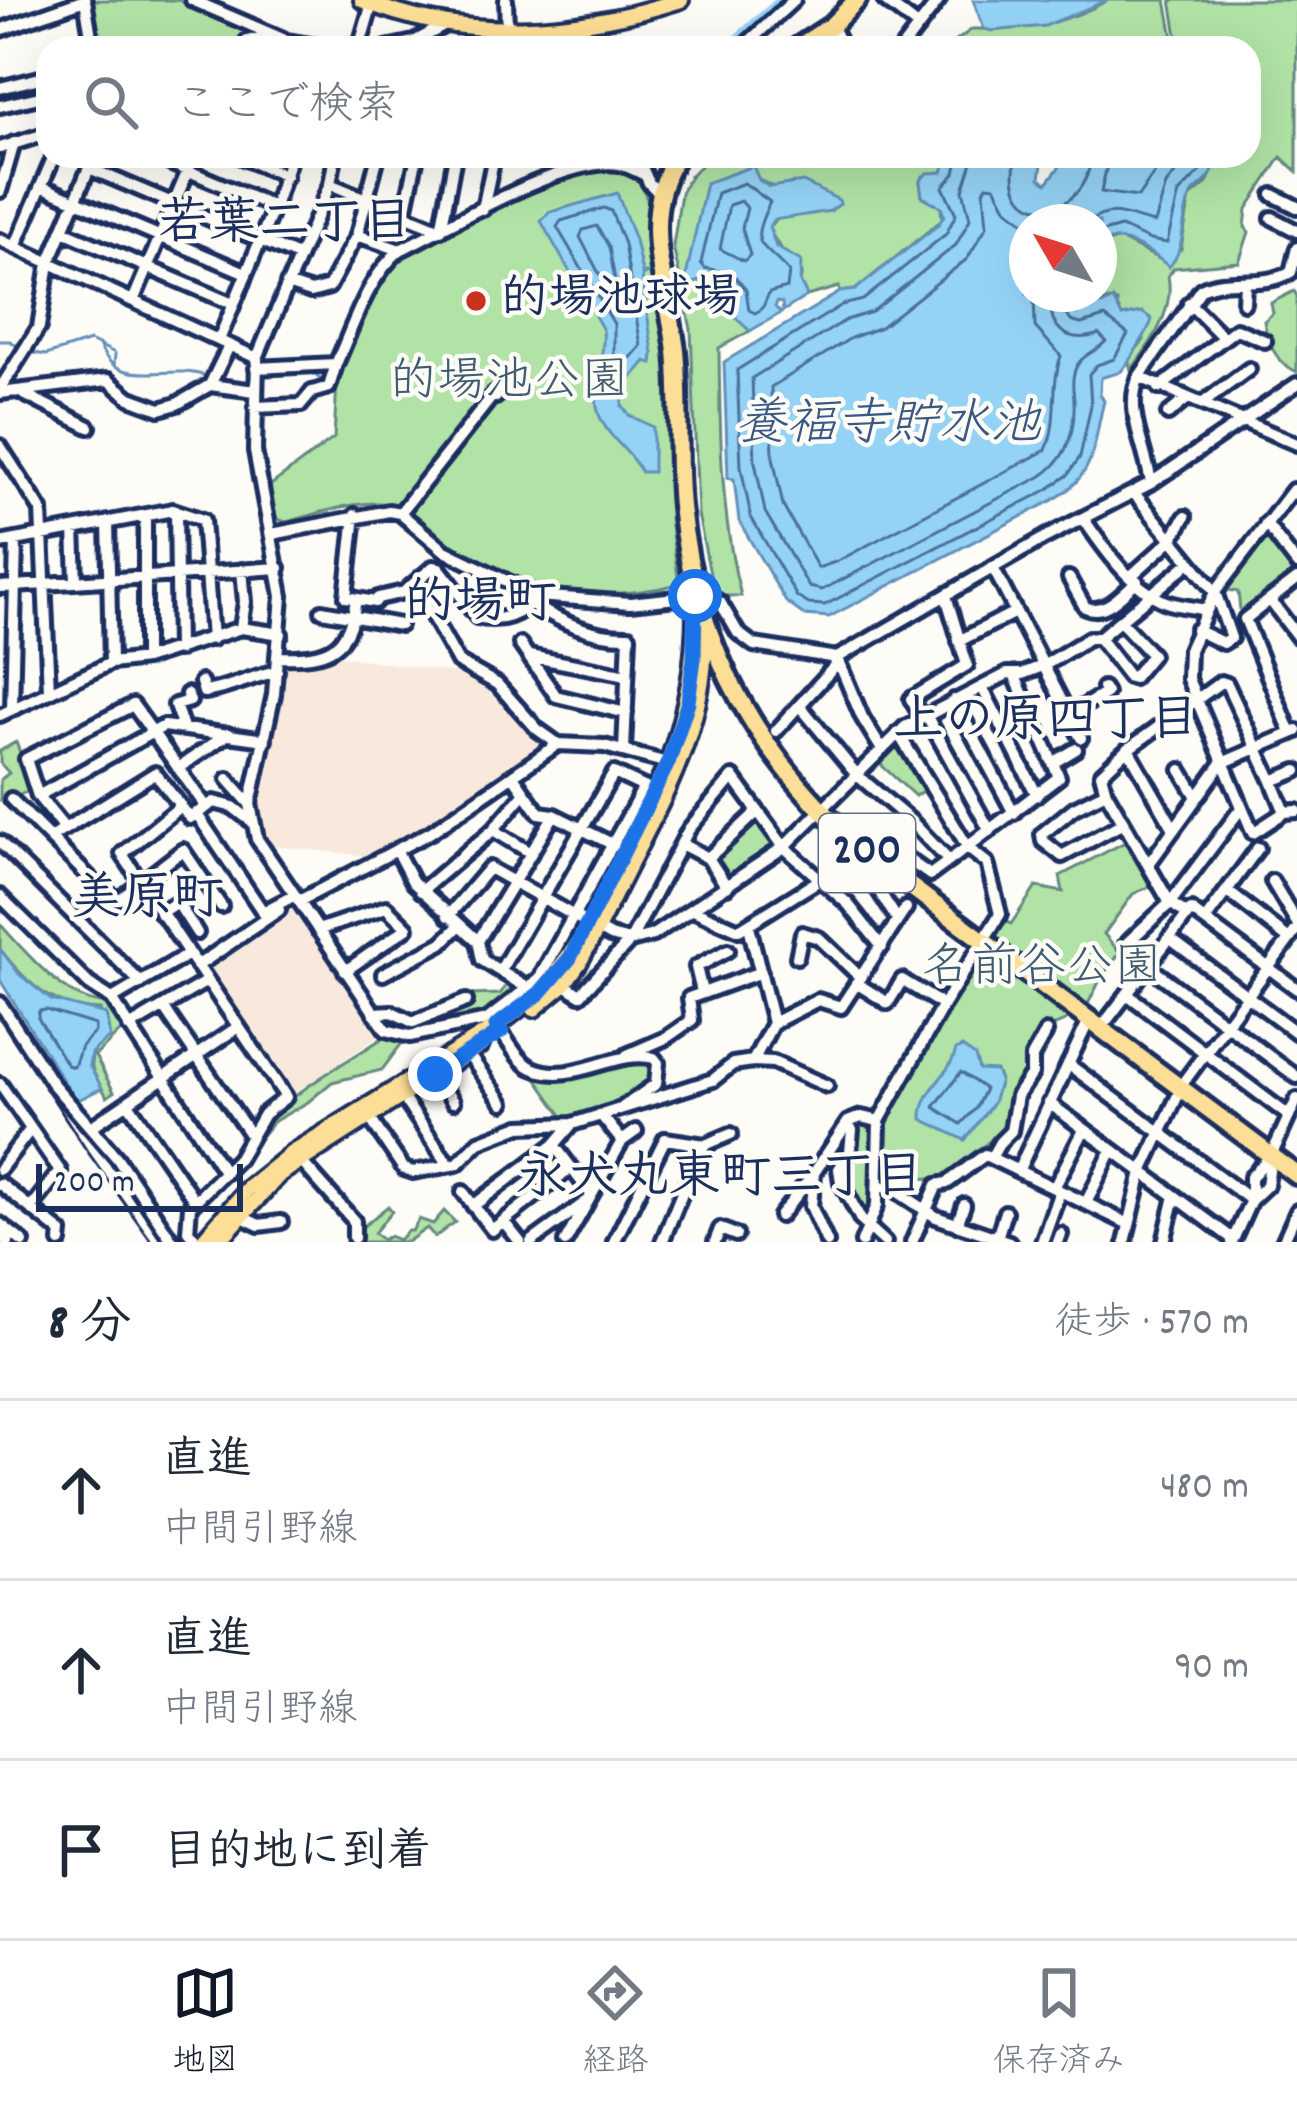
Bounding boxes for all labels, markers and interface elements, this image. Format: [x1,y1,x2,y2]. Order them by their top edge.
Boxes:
search box [36,36,1261,168]
icon: search [78,69,144,135]
text: ここで検索 [174,76,399,140]
district label: 若葉二丁目 [157,191,413,263]
north arrow [1009,204,1117,312]
place label: 的場池球場 [500,267,740,336]
marker: 的場池球場 [463,288,489,314]
park label: 的場池公園 [389,350,629,419]
water label: 養福寺貯水池 [735,392,1042,464]
route start [668,569,722,623]
district label: 的場町 [403,570,557,642]
district label: 上の原四丁目 [893,688,1199,760]
road number: 200 [819,814,915,892]
district label: 美原町 [70,866,224,938]
park label: 名前谷公園 [922,936,1162,1005]
route end [408,1047,462,1101]
district label: 永犬丸東町三丁目 [516,1145,924,1217]
scale bar [36,1158,243,1211]
text: 200 m [54,1161,135,1208]
text: 8 分 [48,1291,131,1363]
text: 徒歩 · 570 m [1054,1298,1249,1353]
text: 直進 [162,1431,252,1495]
icon: ahead [48,1457,114,1523]
text: 480 m [1160,1462,1249,1517]
text: 中間引野線 [162,1505,357,1560]
text: 直進 [162,1611,252,1675]
icon: ahead [48,1637,114,1703]
text: 90 m [1174,1642,1249,1697]
text: 中間引野線 [162,1685,357,1740]
icon: arrive [48,1817,114,1883]
text: 目的地に到着 [162,1823,432,1887]
tab: 地図 [172,1960,238,2087]
tab: 経路 [582,1960,648,2087]
tab: 保存済み [993,1960,1125,2087]

